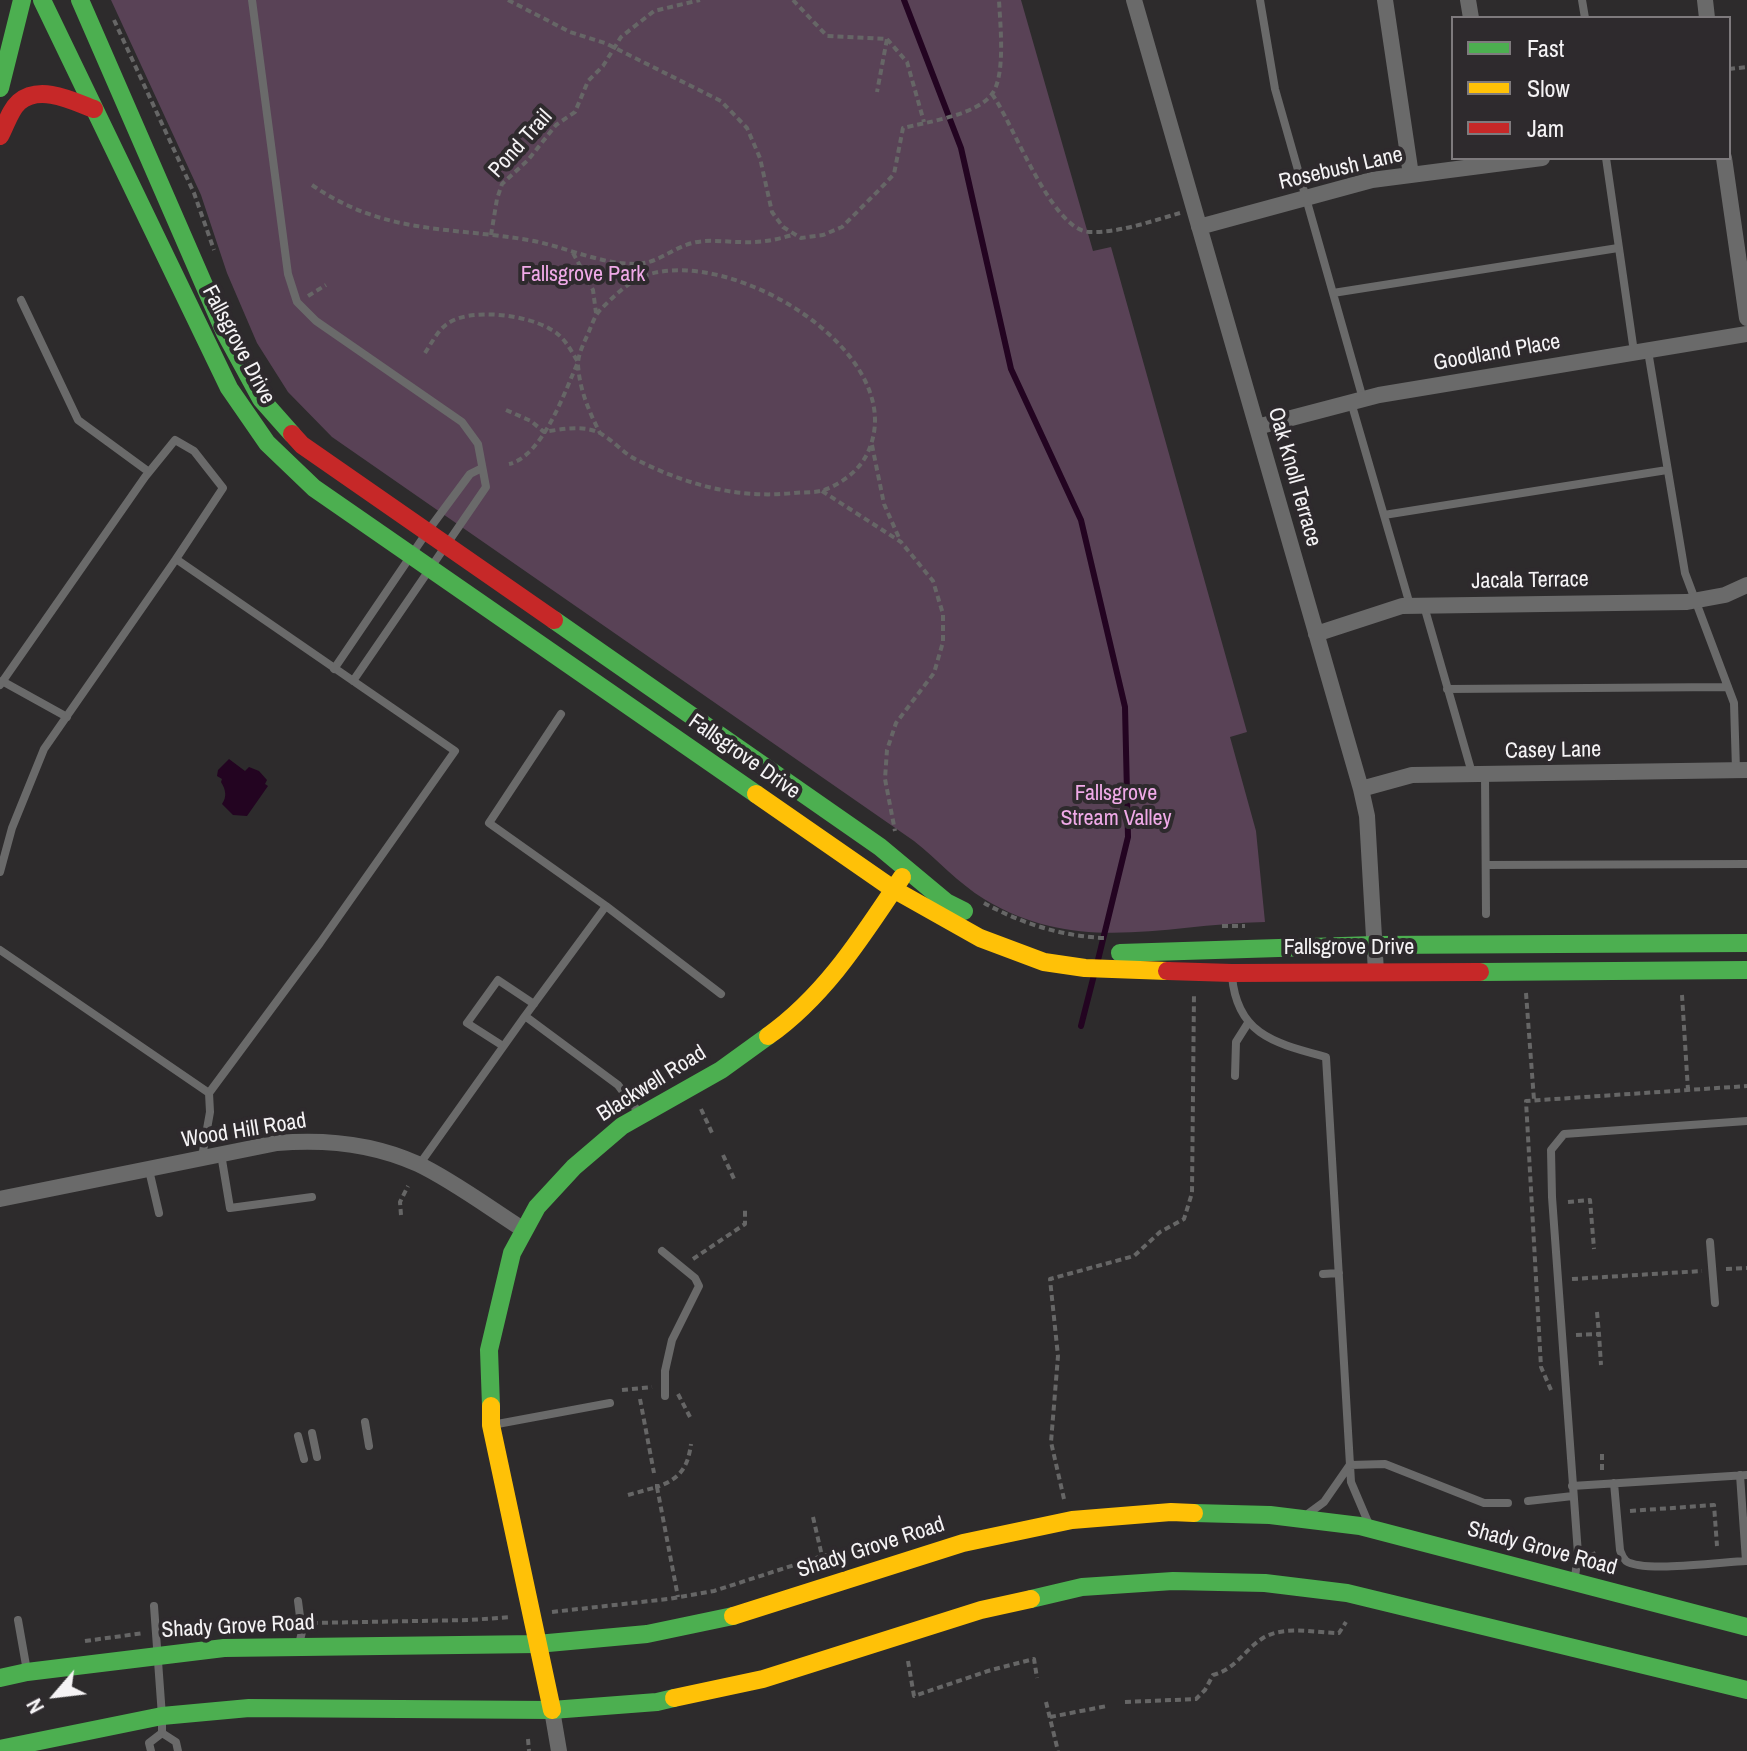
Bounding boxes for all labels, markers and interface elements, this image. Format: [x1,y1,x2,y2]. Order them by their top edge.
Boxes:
legend [1451,16,1731,160]
text: Fast [1527,32,1564,64]
text: Slow [1527,72,1570,104]
street label: Pond Trail [484,104,558,184]
text: Jam [1527,112,1564,144]
street label: Rosebush Lane [1276,142,1406,196]
park label: Fallsgrove Park [521,262,645,288]
street label: Fallsgrove Drive [196,281,280,409]
street label: Goodland Place [1431,329,1563,377]
street label: Oak Knoll Terrace [1262,404,1326,550]
street label: Jacala Terrace [1471,567,1589,595]
street label: Fallsgrove Drive [683,709,805,805]
street label: Casey Lane [1505,737,1601,765]
park label: Fallsgrove Stream Valley [1061,781,1171,832]
street label: Fallsgrove Drive [1284,935,1414,961]
street label: Blackwell Road [593,1040,711,1128]
street label: Wood Hill Road [180,1108,308,1154]
street label: Shady Grove Road [794,1512,948,1584]
street label: Shady Grove Road [1464,1516,1620,1582]
street label: Shady Grove Road [161,1610,315,1644]
north arrow [16,1655,96,1735]
text: N [19,1693,51,1719]

